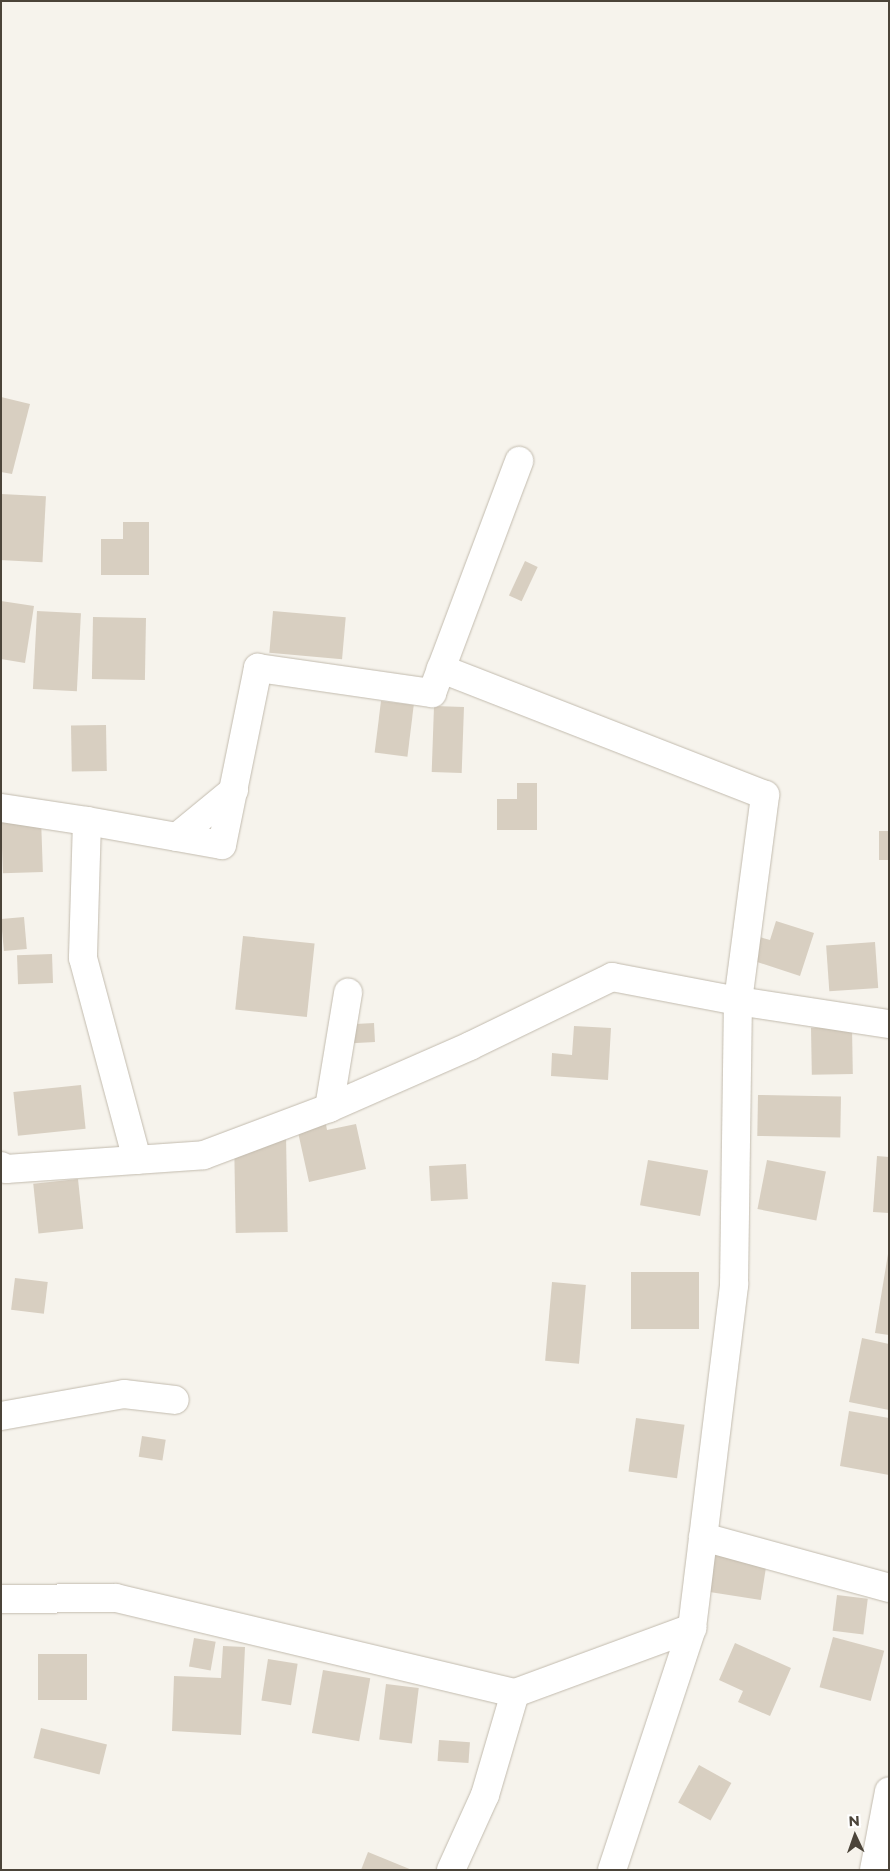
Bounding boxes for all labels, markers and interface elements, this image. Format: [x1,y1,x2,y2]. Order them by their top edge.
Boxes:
north arrow [830,1811,880,1861]
text: N [848,1812,860,1830]

